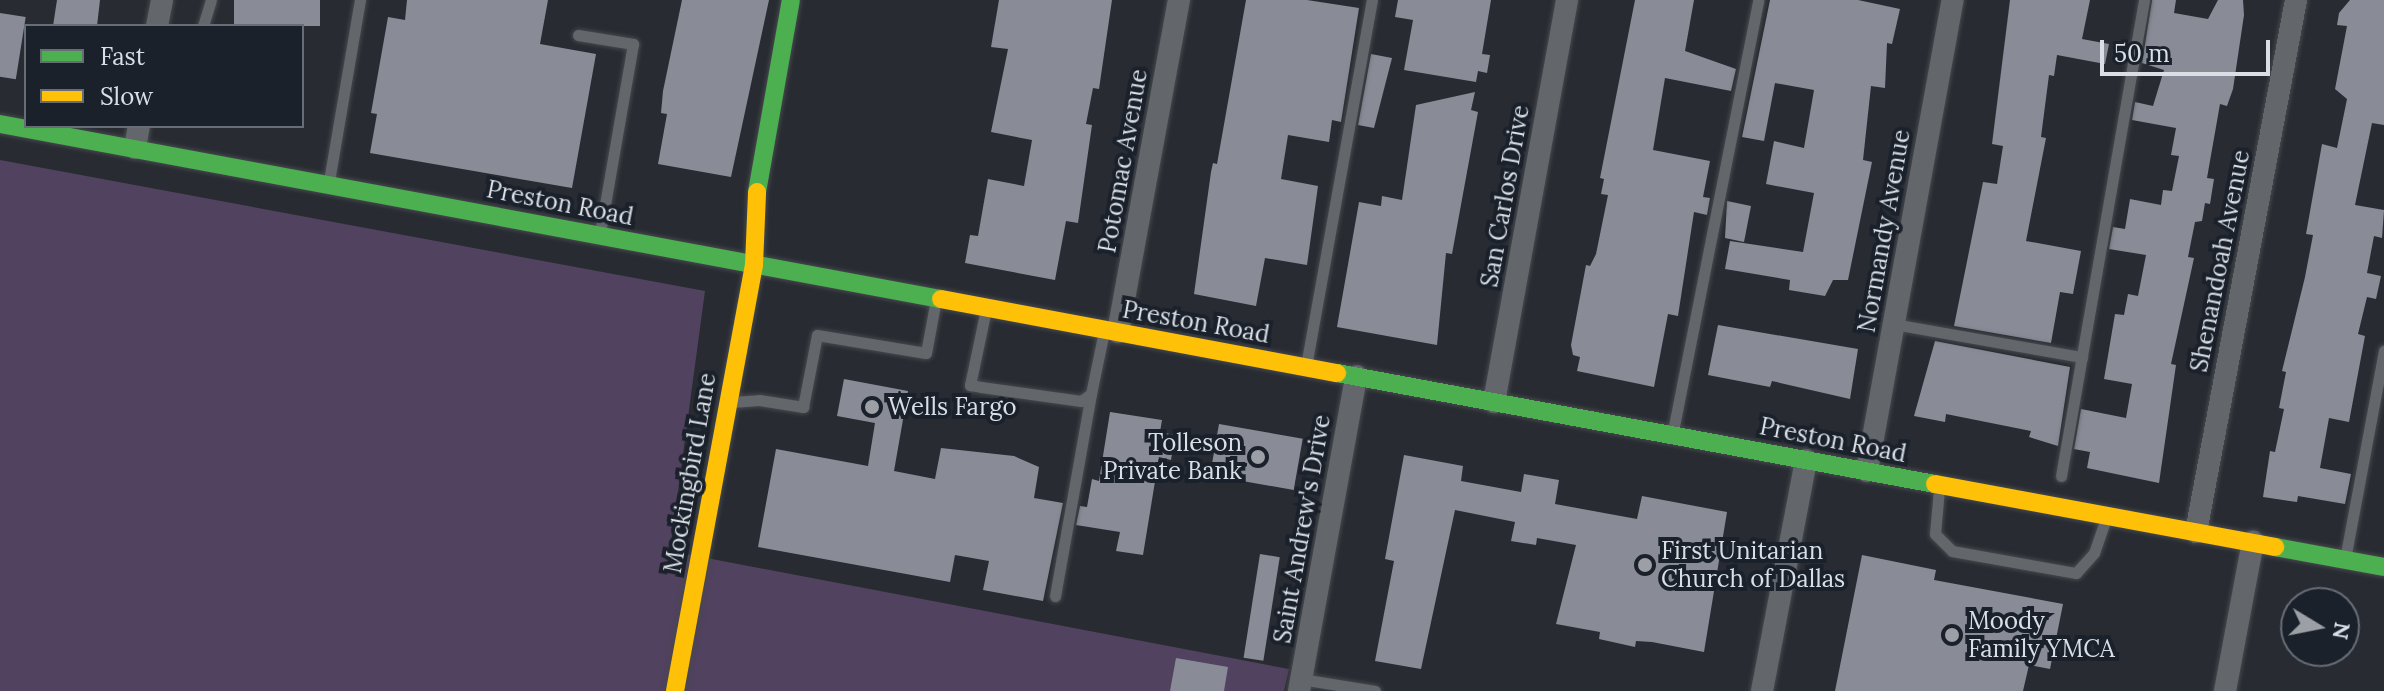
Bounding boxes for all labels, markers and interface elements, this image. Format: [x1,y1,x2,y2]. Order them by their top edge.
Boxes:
legend [24,24,304,128]
scale bar [2104,24,2274,74]
text: 50 m [2114,38,2170,69]
text: Fast [100,41,145,72]
street label: Potomac Avenue [1093,67,1153,255]
text: Slow [100,81,153,112]
street label: San Carlos Drive [1475,103,1535,289]
street label: Normandy Avenue [1852,127,1916,335]
street label: Shenandoah Avenue [2184,148,2256,374]
street label: Preston Road [484,175,636,231]
street label: Preston Road [1120,295,1272,349]
street label: Mockingbird Lane [658,371,722,575]
place label: Wells Fargo [888,393,1016,421]
marker: Wells Fargo [863,398,881,416]
street label: Preston Road [1757,412,1909,468]
street label: Saint Andrew's Drive [1268,413,1336,645]
place label: Tolleson Private Bank [1103,429,1242,485]
marker: Tolleson Private Bank [1249,448,1267,466]
place label: First Unitarian Church of Dallas [1661,537,1845,593]
marker: First Unitarian Church of Dallas [1636,556,1654,574]
north arrow [2280,587,2360,667]
place label: Moody Family YMCA [1968,607,2115,663]
text: N [2326,620,2357,642]
marker: Moody Family YMCA [1943,626,1961,644]

